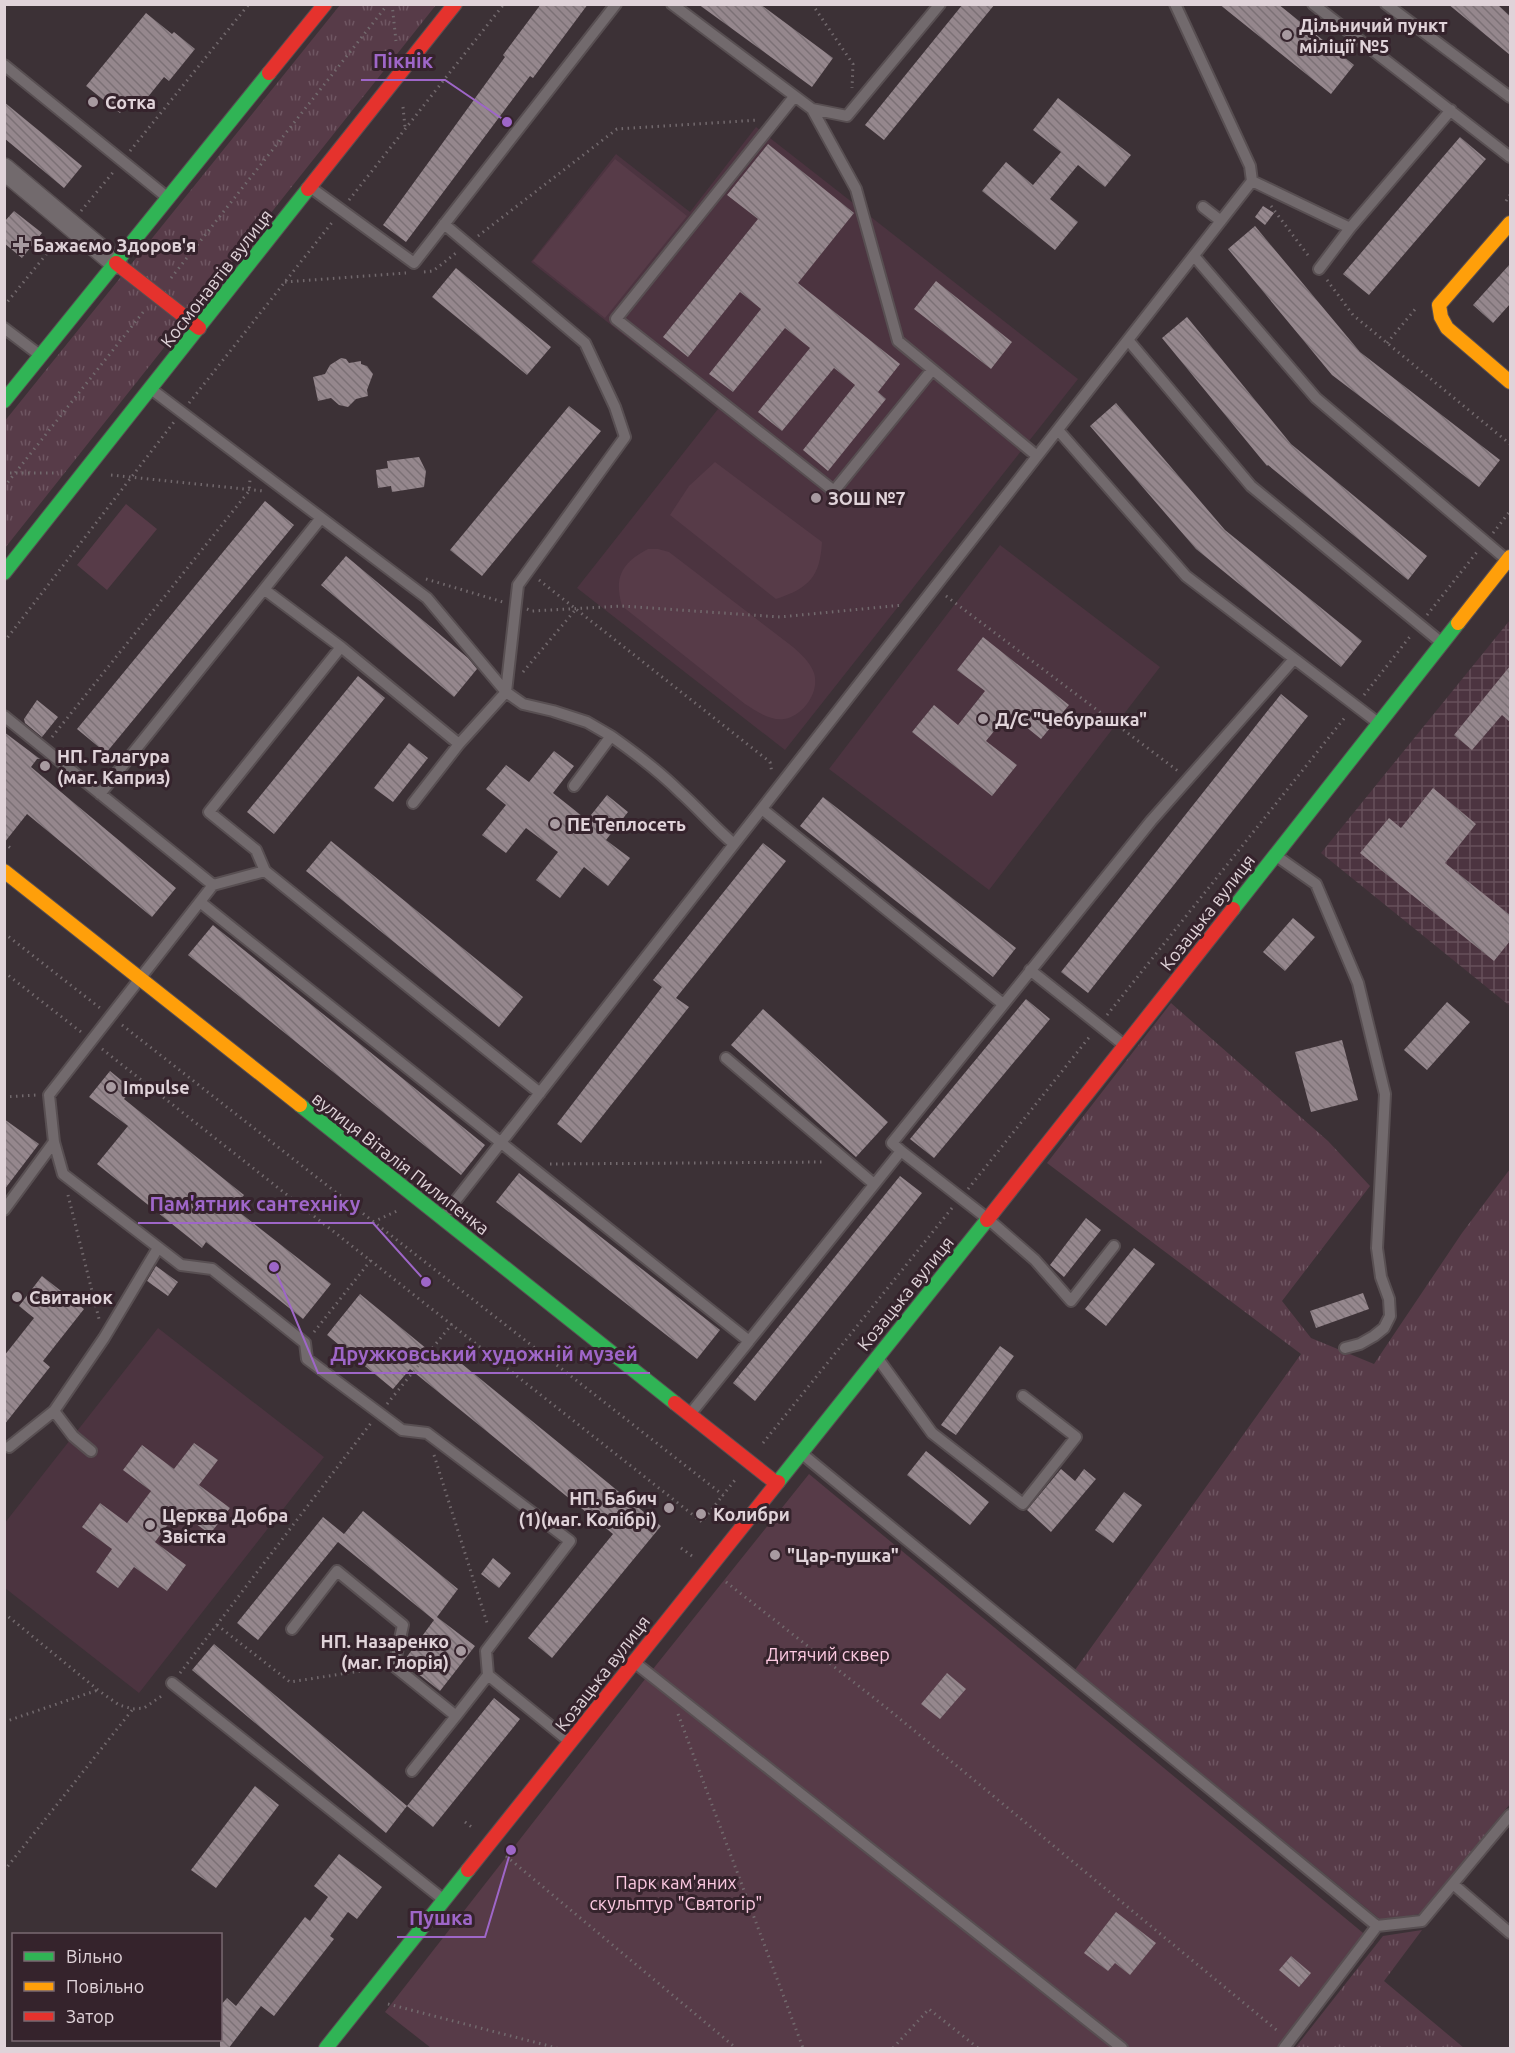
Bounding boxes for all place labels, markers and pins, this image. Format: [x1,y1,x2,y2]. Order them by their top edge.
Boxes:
place label: Дільничий пункт міліції №5 [1299,15,1448,56]
marker: Дільничий пункт міліції №5 [1280,28,1294,42]
callout: Пікнік [361,42,445,80]
place label: Сотка [105,92,156,112]
marker: Сотка [86,95,100,109]
place label: Бажаємо Здоров'я [33,235,196,255]
marker: Бажаємо Здоров'я [14,238,28,252]
place label: ЗОШ №7 [828,488,906,508]
marker: ЗОШ №7 [809,491,823,505]
place label: Д/С "Чебурашка" [995,709,1147,729]
marker: Д/С "Чебурашка" [976,712,990,726]
place label: НП. Галагура (маг. Каприз) [57,746,171,788]
marker: НП. Галагура (маг. Каприз) [38,759,52,773]
place label: ПЕ Теплосеть [567,814,686,834]
marker: ПЕ Теплосеть [548,817,562,831]
place label: Impulse [123,1077,190,1097]
marker: Impulse [104,1080,118,1094]
callout: Пам'ятник сантехніку [138,1185,373,1223]
place label: Свитанок [29,1287,113,1307]
marker: Свитанок [10,1290,24,1304]
callout: Дружковський художній музей [318,1335,650,1373]
place label: НП. Бабич (1)(маг. Колібрі) [518,1488,657,1530]
marker: НП. Бабич (1)(маг. Колібрі) [662,1501,676,1515]
place label: Колибри [713,1504,790,1524]
place label: Церква Добра Звістка [162,1505,288,1546]
marker: Колибри [694,1507,708,1521]
marker: Церква Добра Звістка [143,1518,157,1532]
place label: "Цар-пушка" [787,1545,899,1565]
marker: "Цар-пушка" [768,1548,782,1562]
place label: НП. Назаренко (маг. Глорія) [321,1631,449,1673]
marker: НП. Назаренко (маг. Глорія) [454,1644,468,1658]
callout: Пушка [397,1899,485,1937]

